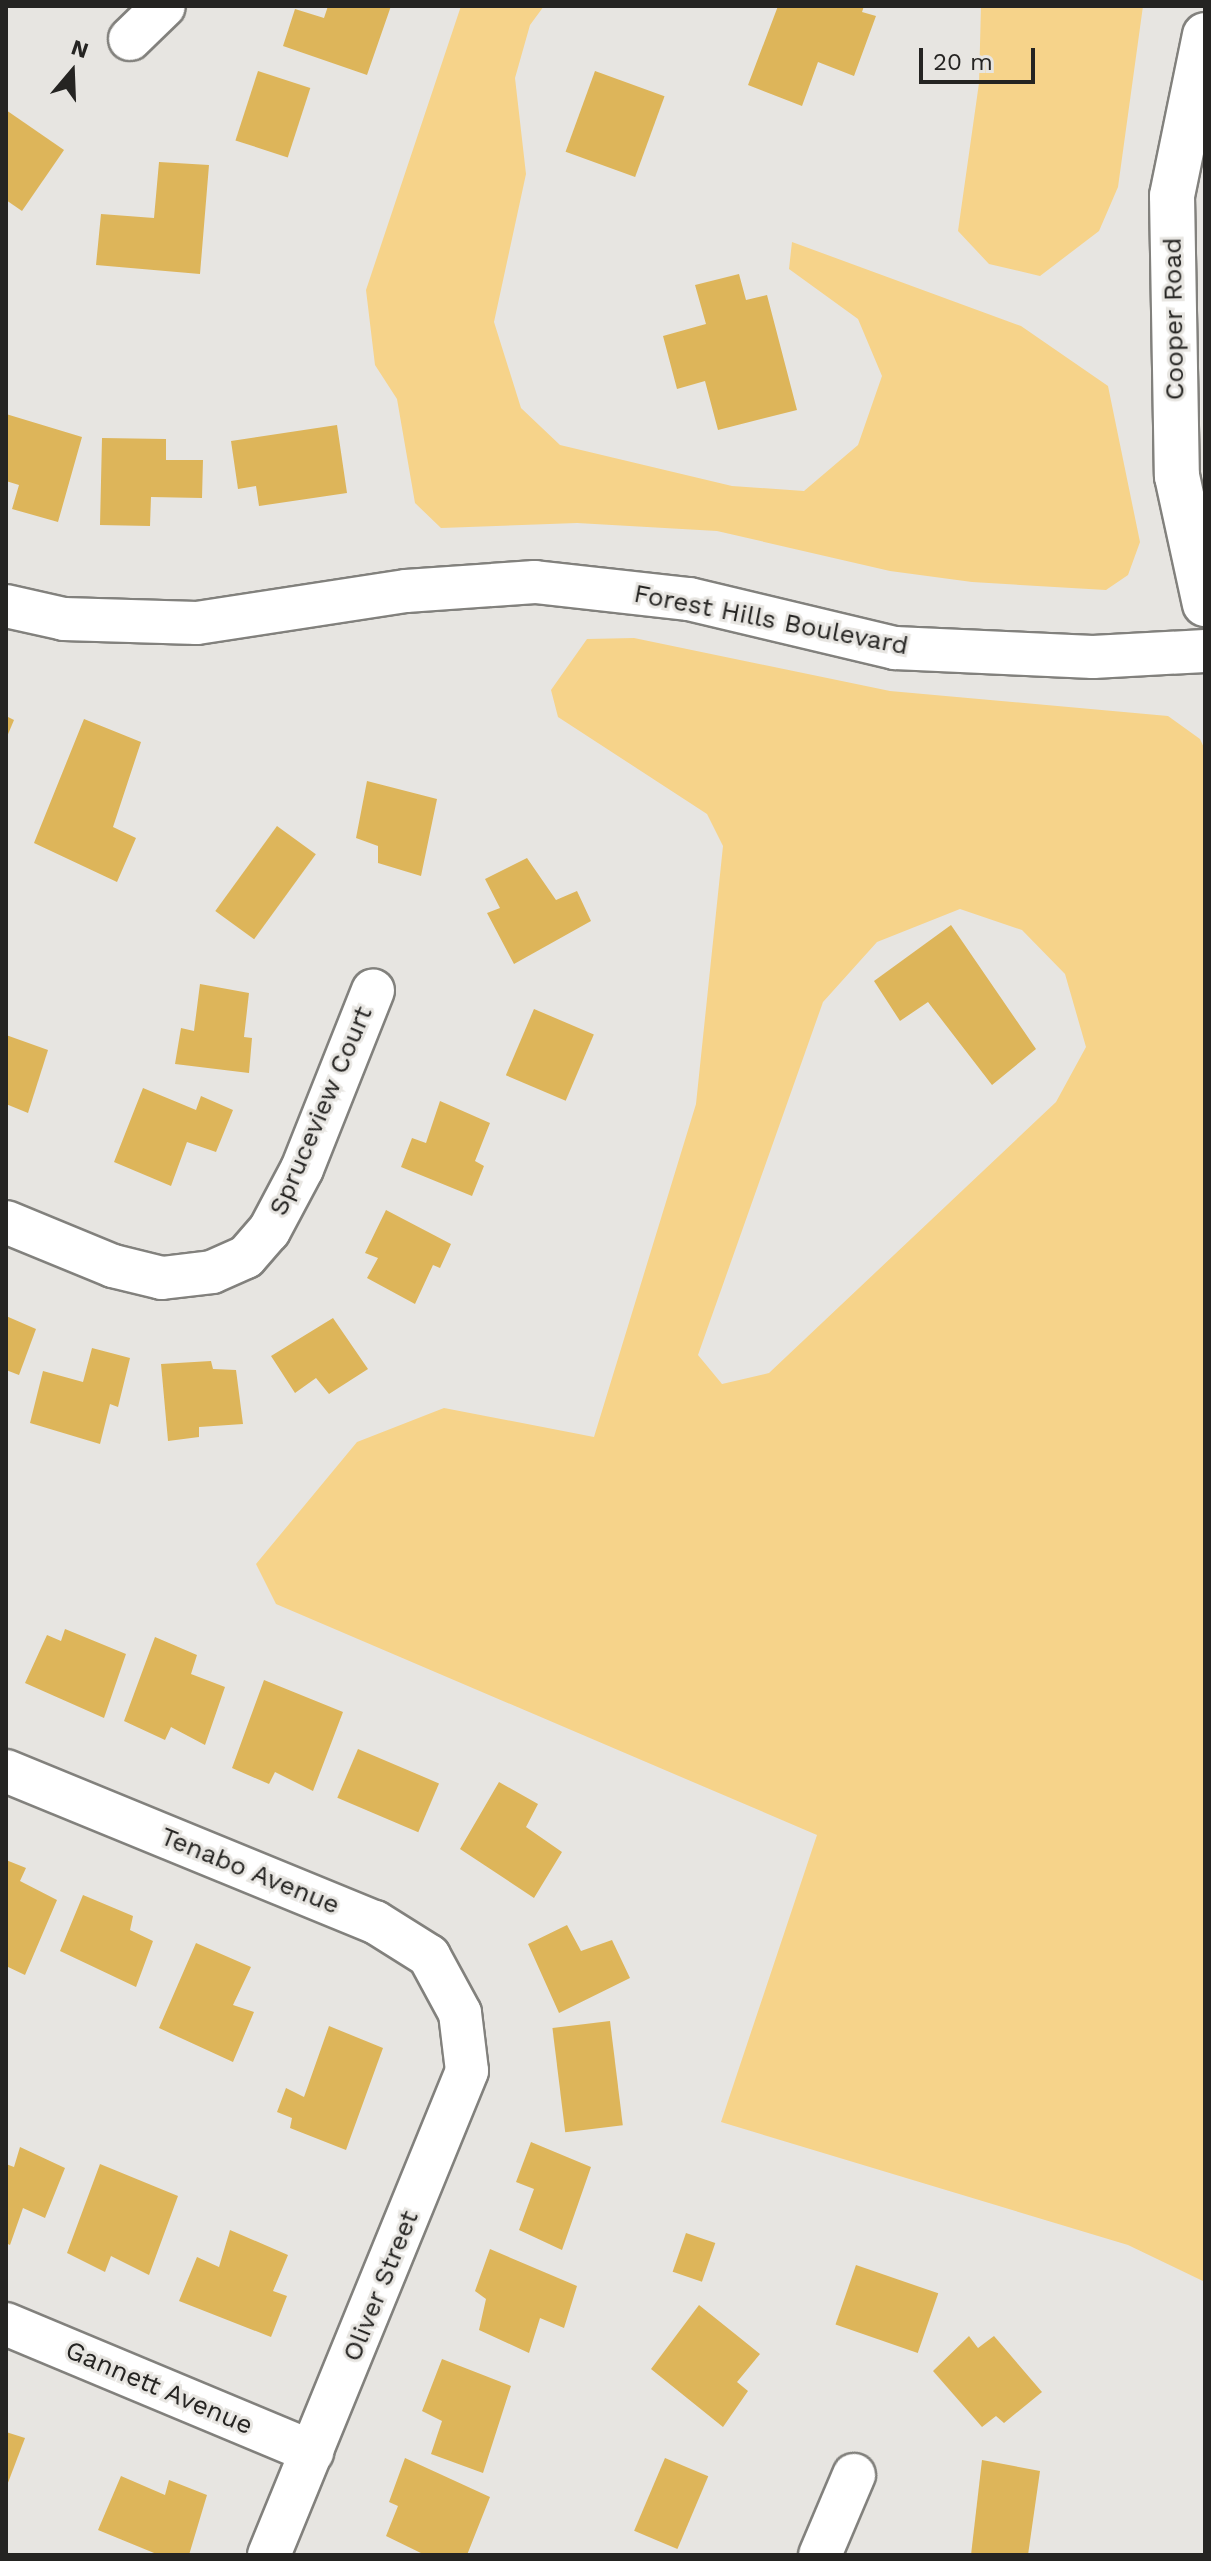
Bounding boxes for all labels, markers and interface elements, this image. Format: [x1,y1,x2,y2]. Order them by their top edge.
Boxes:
north arrow [32,32,112,112]
scale bar [923,32,1039,82]
text: N [68,34,92,63]
text: 20 m [933,48,993,76]
street label: Cooper Road [1157,237,1191,401]
street label: Forest Hills Boulevard [631,578,911,662]
street label: Spruceview Court [263,1002,379,1220]
street label: Tenabo Avenue [155,1821,345,1921]
street label: Oliver Street [336,2206,426,2366]
street label: Gannett Avenue [60,2334,258,2442]

